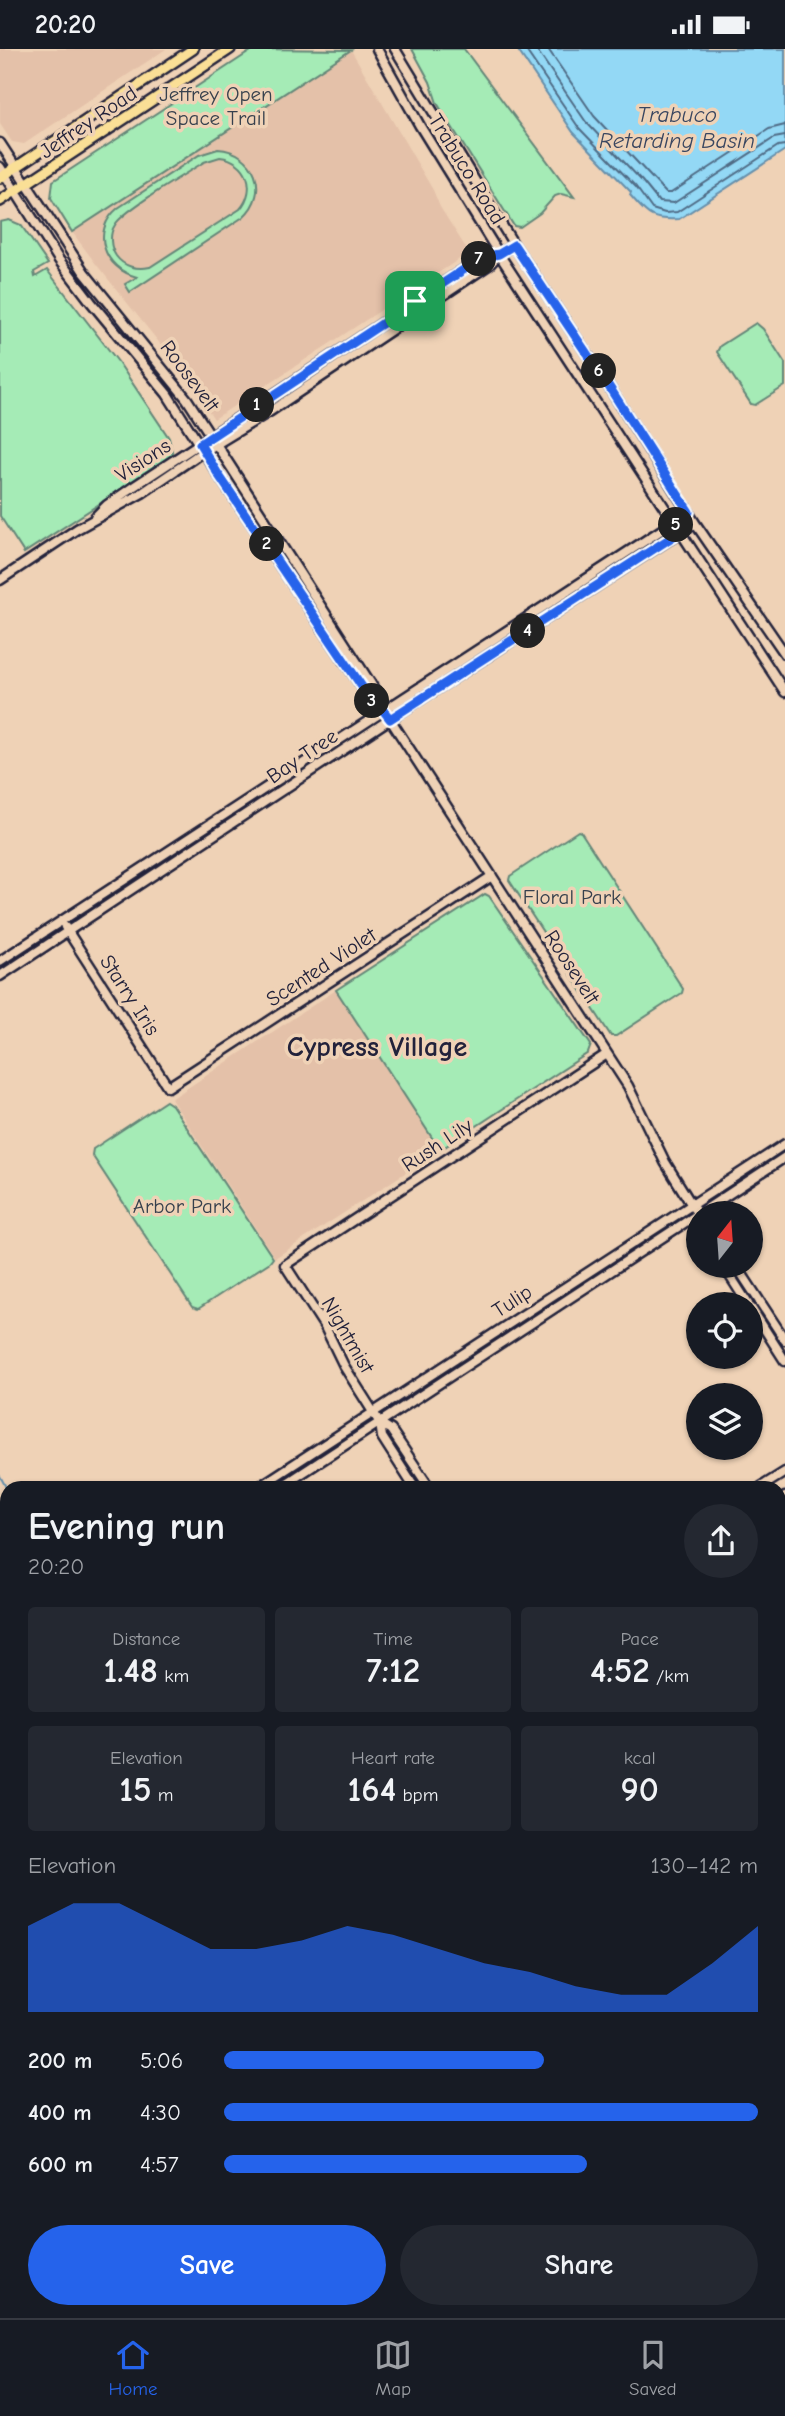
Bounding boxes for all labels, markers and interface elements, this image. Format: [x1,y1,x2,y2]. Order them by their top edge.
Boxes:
text: 20:20 [35,10,96,40]
street label: Jeffrey Road [35,81,141,163]
park label: Jeffrey Open Space Trail [159,82,273,130]
water label: Trabuco Retarding Basin [599,101,755,154]
street label: Trabuco Road [424,110,510,228]
pin: 7 [462,241,496,277]
text: 7 [474,247,483,269]
pin [385,271,445,331]
icon: arrive [396,282,434,320]
street label: Roosevelt [155,336,225,417]
pin: 6 [582,353,616,389]
text: 6 [594,359,603,381]
pin: 1 [240,387,274,423]
text: 1 [253,393,260,415]
street label: Visions [111,433,175,487]
pin: 5 [658,507,694,543]
text: 5 [670,513,681,535]
pin: 2 [250,526,284,561]
text: 2 [262,532,271,554]
pin: 4 [510,613,546,649]
text: 4 [523,619,532,641]
pin: 3 [354,683,390,719]
text: 3 [367,689,376,711]
street label: Bay Tree [262,724,342,788]
park label: Floral Park [523,885,621,909]
street label: Scented Violet [262,922,381,1011]
street label: Roosevelt [539,926,605,1009]
street label: Starry Iris [95,950,165,1040]
district label: Cypress Village [287,1031,468,1063]
street label: Rush Lily [397,1113,477,1177]
park label: Arbor Park [133,1194,231,1218]
north arrow [686,1201,763,1277]
map controls [686,1201,763,1460]
street label: Tulip [488,1279,536,1323]
button: locate [686,1292,763,1369]
street label: Nightmist [317,1293,380,1378]
button: layers [686,1383,763,1460]
button: share [684,1504,758,1578]
text: Evening run [28,1505,225,1549]
text: 20:20 [28,1553,84,1580]
text: Distance [112,1628,180,1650]
text: Time [373,1628,413,1650]
text: Pace [621,1628,659,1650]
text: 1.48 [103,1650,158,1691]
text: 7:12 [366,1650,420,1691]
text: 4:52 [590,1650,650,1691]
text: km [158,1665,189,1687]
text: /km [650,1665,689,1687]
text: Elevation [110,1747,183,1769]
text: Heart rate [351,1747,435,1769]
text: kcal [624,1747,656,1769]
text: 15 [119,1769,151,1810]
text: 164 [348,1769,396,1810]
text: 90 [621,1769,659,1810]
text: m [151,1784,174,1806]
text: bpm [396,1784,438,1806]
text: Elevation [28,1852,116,1879]
text: 130–142 m [651,1852,758,1879]
text: 200 m [28,2047,92,2074]
text: 5:06 [140,2047,183,2074]
text: 400 m [28,2099,92,2126]
text: 4:30 [140,2099,181,2126]
text: 600 m [28,2151,93,2178]
text: 4:57 [140,2151,179,2178]
button: Save [28,2225,386,2305]
button: Share [400,2225,758,2305]
tab: Home [108,2336,157,2400]
tab: Map [374,2336,412,2400]
tab: Saved [629,2336,677,2400]

